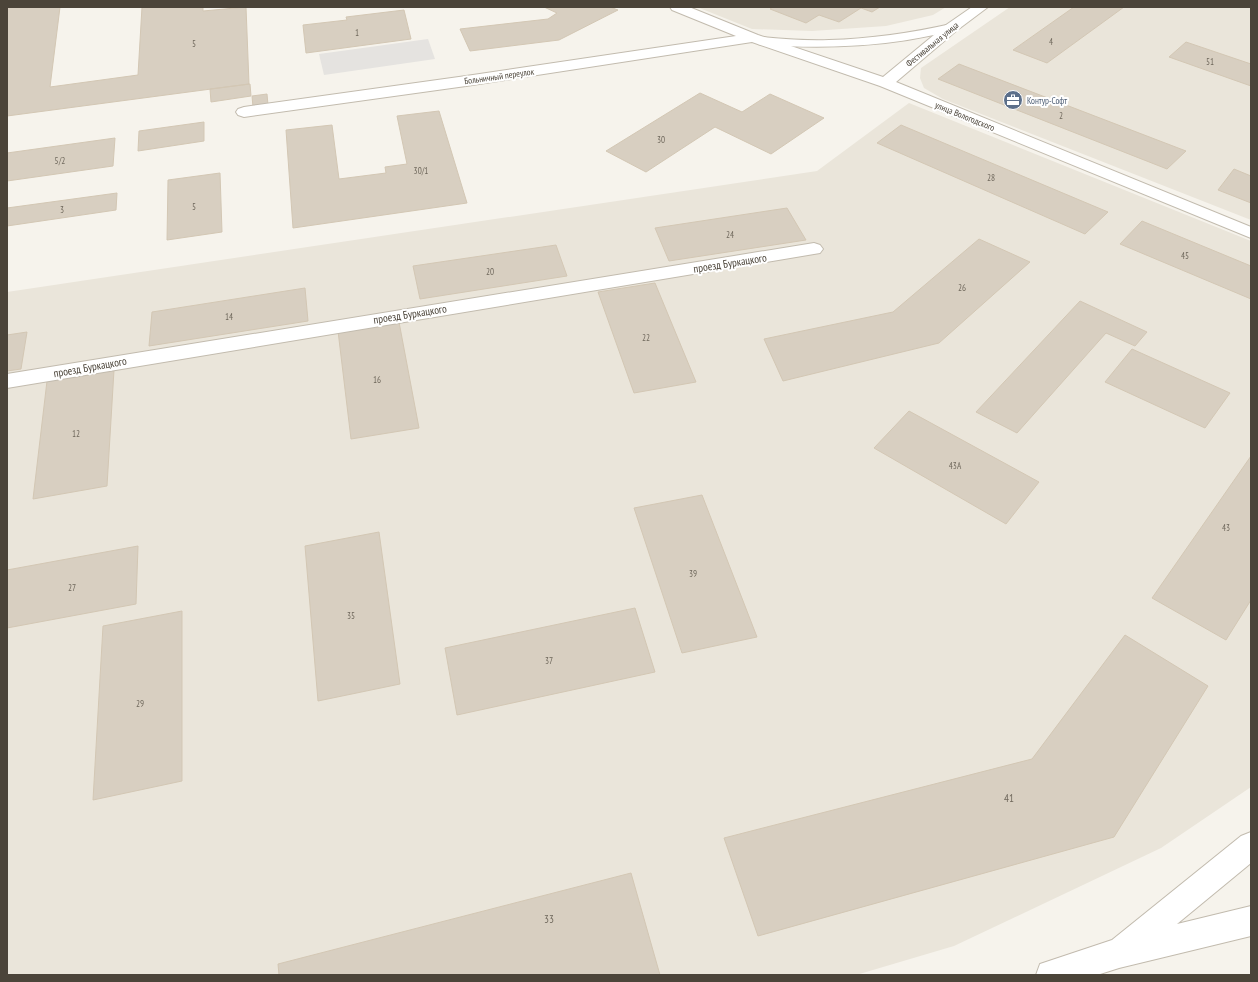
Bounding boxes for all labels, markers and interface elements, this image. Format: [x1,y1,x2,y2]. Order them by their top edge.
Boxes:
street label: Фестивальная улица [903,19,961,69]
house number: 1 [355,27,359,38]
house number: 4 [1049,36,1053,47]
house number: 5 [192,38,196,49]
house number: 51 [1206,56,1214,67]
street label: Больничный переулок [463,66,535,86]
office icon: Контур-Софт [1002,89,1024,111]
place label: Контур-Софт [1027,95,1067,106]
street label: улица Вологодского [934,99,997,133]
house number: 2 [1059,110,1063,121]
house number: 30 [657,134,665,145]
house number: 5/2 [55,155,65,166]
house number: 30/1 [414,165,428,176]
house number: 28 [987,172,995,183]
house number: 5 [192,201,196,212]
house number: 3 [60,204,64,215]
house number: 24 [726,229,734,240]
street label: проезд Буркацкого [692,250,768,276]
house number: 45 [1181,250,1189,261]
house number: 20 [486,266,494,277]
house number: 26 [958,282,966,293]
street label: проезд Буркацкого [372,301,448,327]
house number: 14 [225,311,233,322]
house number: 22 [642,332,650,343]
street label: проезд Буркацкого [52,354,128,380]
house number: 16 [373,374,381,385]
house number: 12 [72,428,80,439]
house number: 43А [949,460,962,471]
house number: 43 [1222,522,1230,533]
house number: 39 [689,568,697,579]
house number: 27 [68,582,76,593]
house number: 35 [347,610,355,621]
house number: 37 [545,655,553,666]
house number: 29 [136,698,144,709]
house number: 41 [1004,791,1014,805]
house number: 33 [544,912,554,926]

